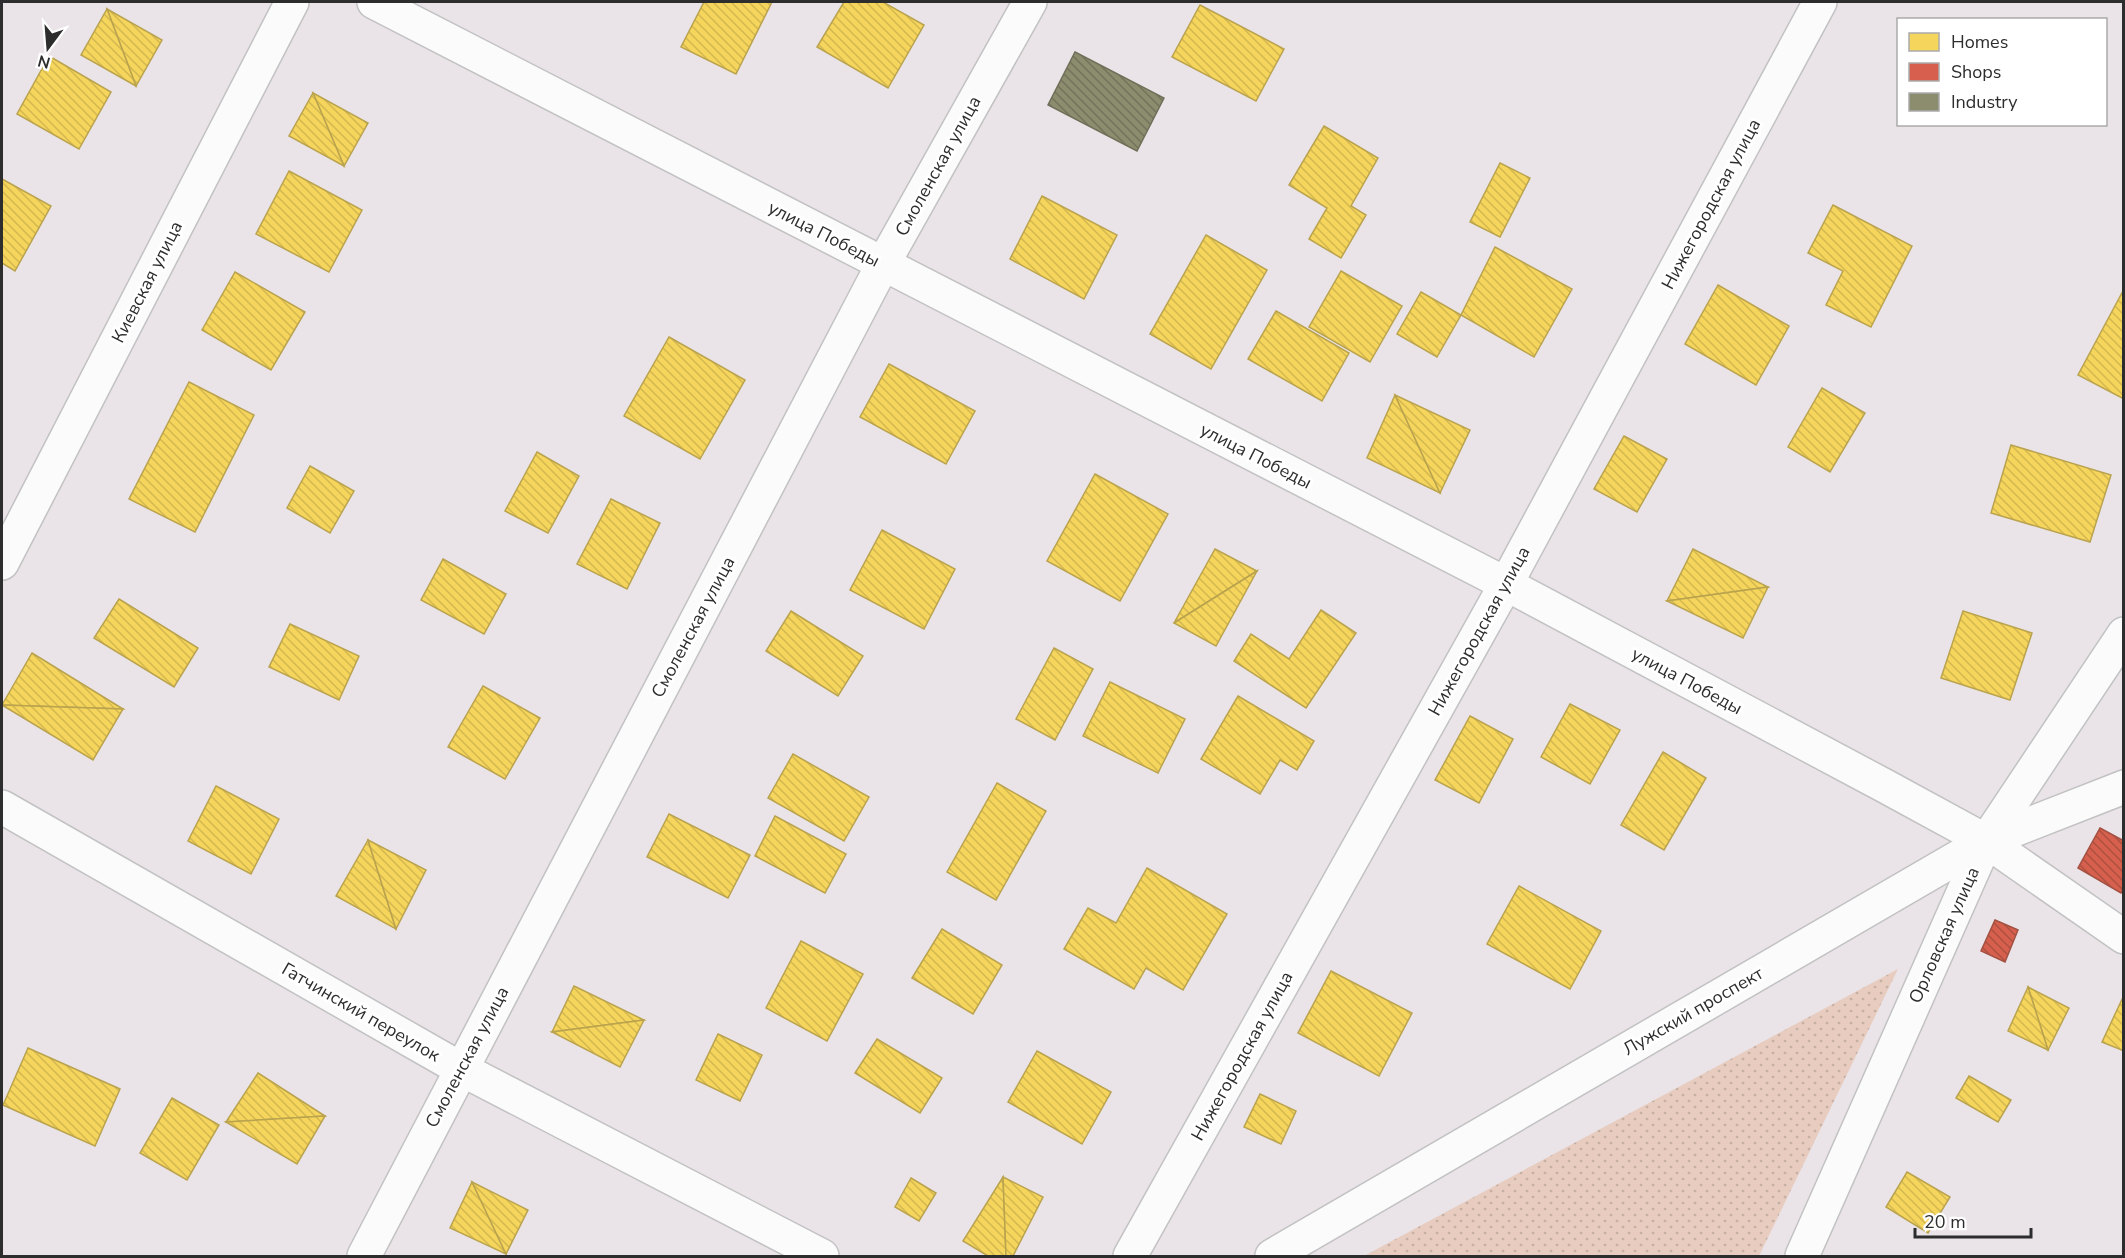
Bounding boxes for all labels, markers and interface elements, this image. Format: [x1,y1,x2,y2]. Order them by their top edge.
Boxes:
north arrow [18,18,78,78]
legend [1897,18,2107,126]
text: Homes [1951,30,2008,54]
text: N [35,49,53,74]
text: Shops [1951,60,2001,84]
text: Industry [1951,90,2018,114]
street label: Смоленская улица [889,92,987,240]
street label: Нижегородская улица [1656,115,1766,293]
street label: улица Победы [764,196,884,272]
street label: Киевская улица [106,217,188,347]
street label: улица Победы [1196,418,1316,494]
street label: Нижегородская улица [1422,542,1536,720]
street label: Смоленская улица [646,552,740,702]
street label: улица Победы [1627,642,1747,720]
street label: Орловская улица [1903,863,1985,1007]
street label: Гатчинский переулок [277,957,445,1067]
street label: Лужский проспект [1619,961,1767,1061]
street label: Нижегородская улица [1185,967,1299,1145]
street label: Смоленская улица [420,982,514,1132]
scale bar [1915,1201,2030,1239]
text: 20 m [1924,1210,1966,1234]

